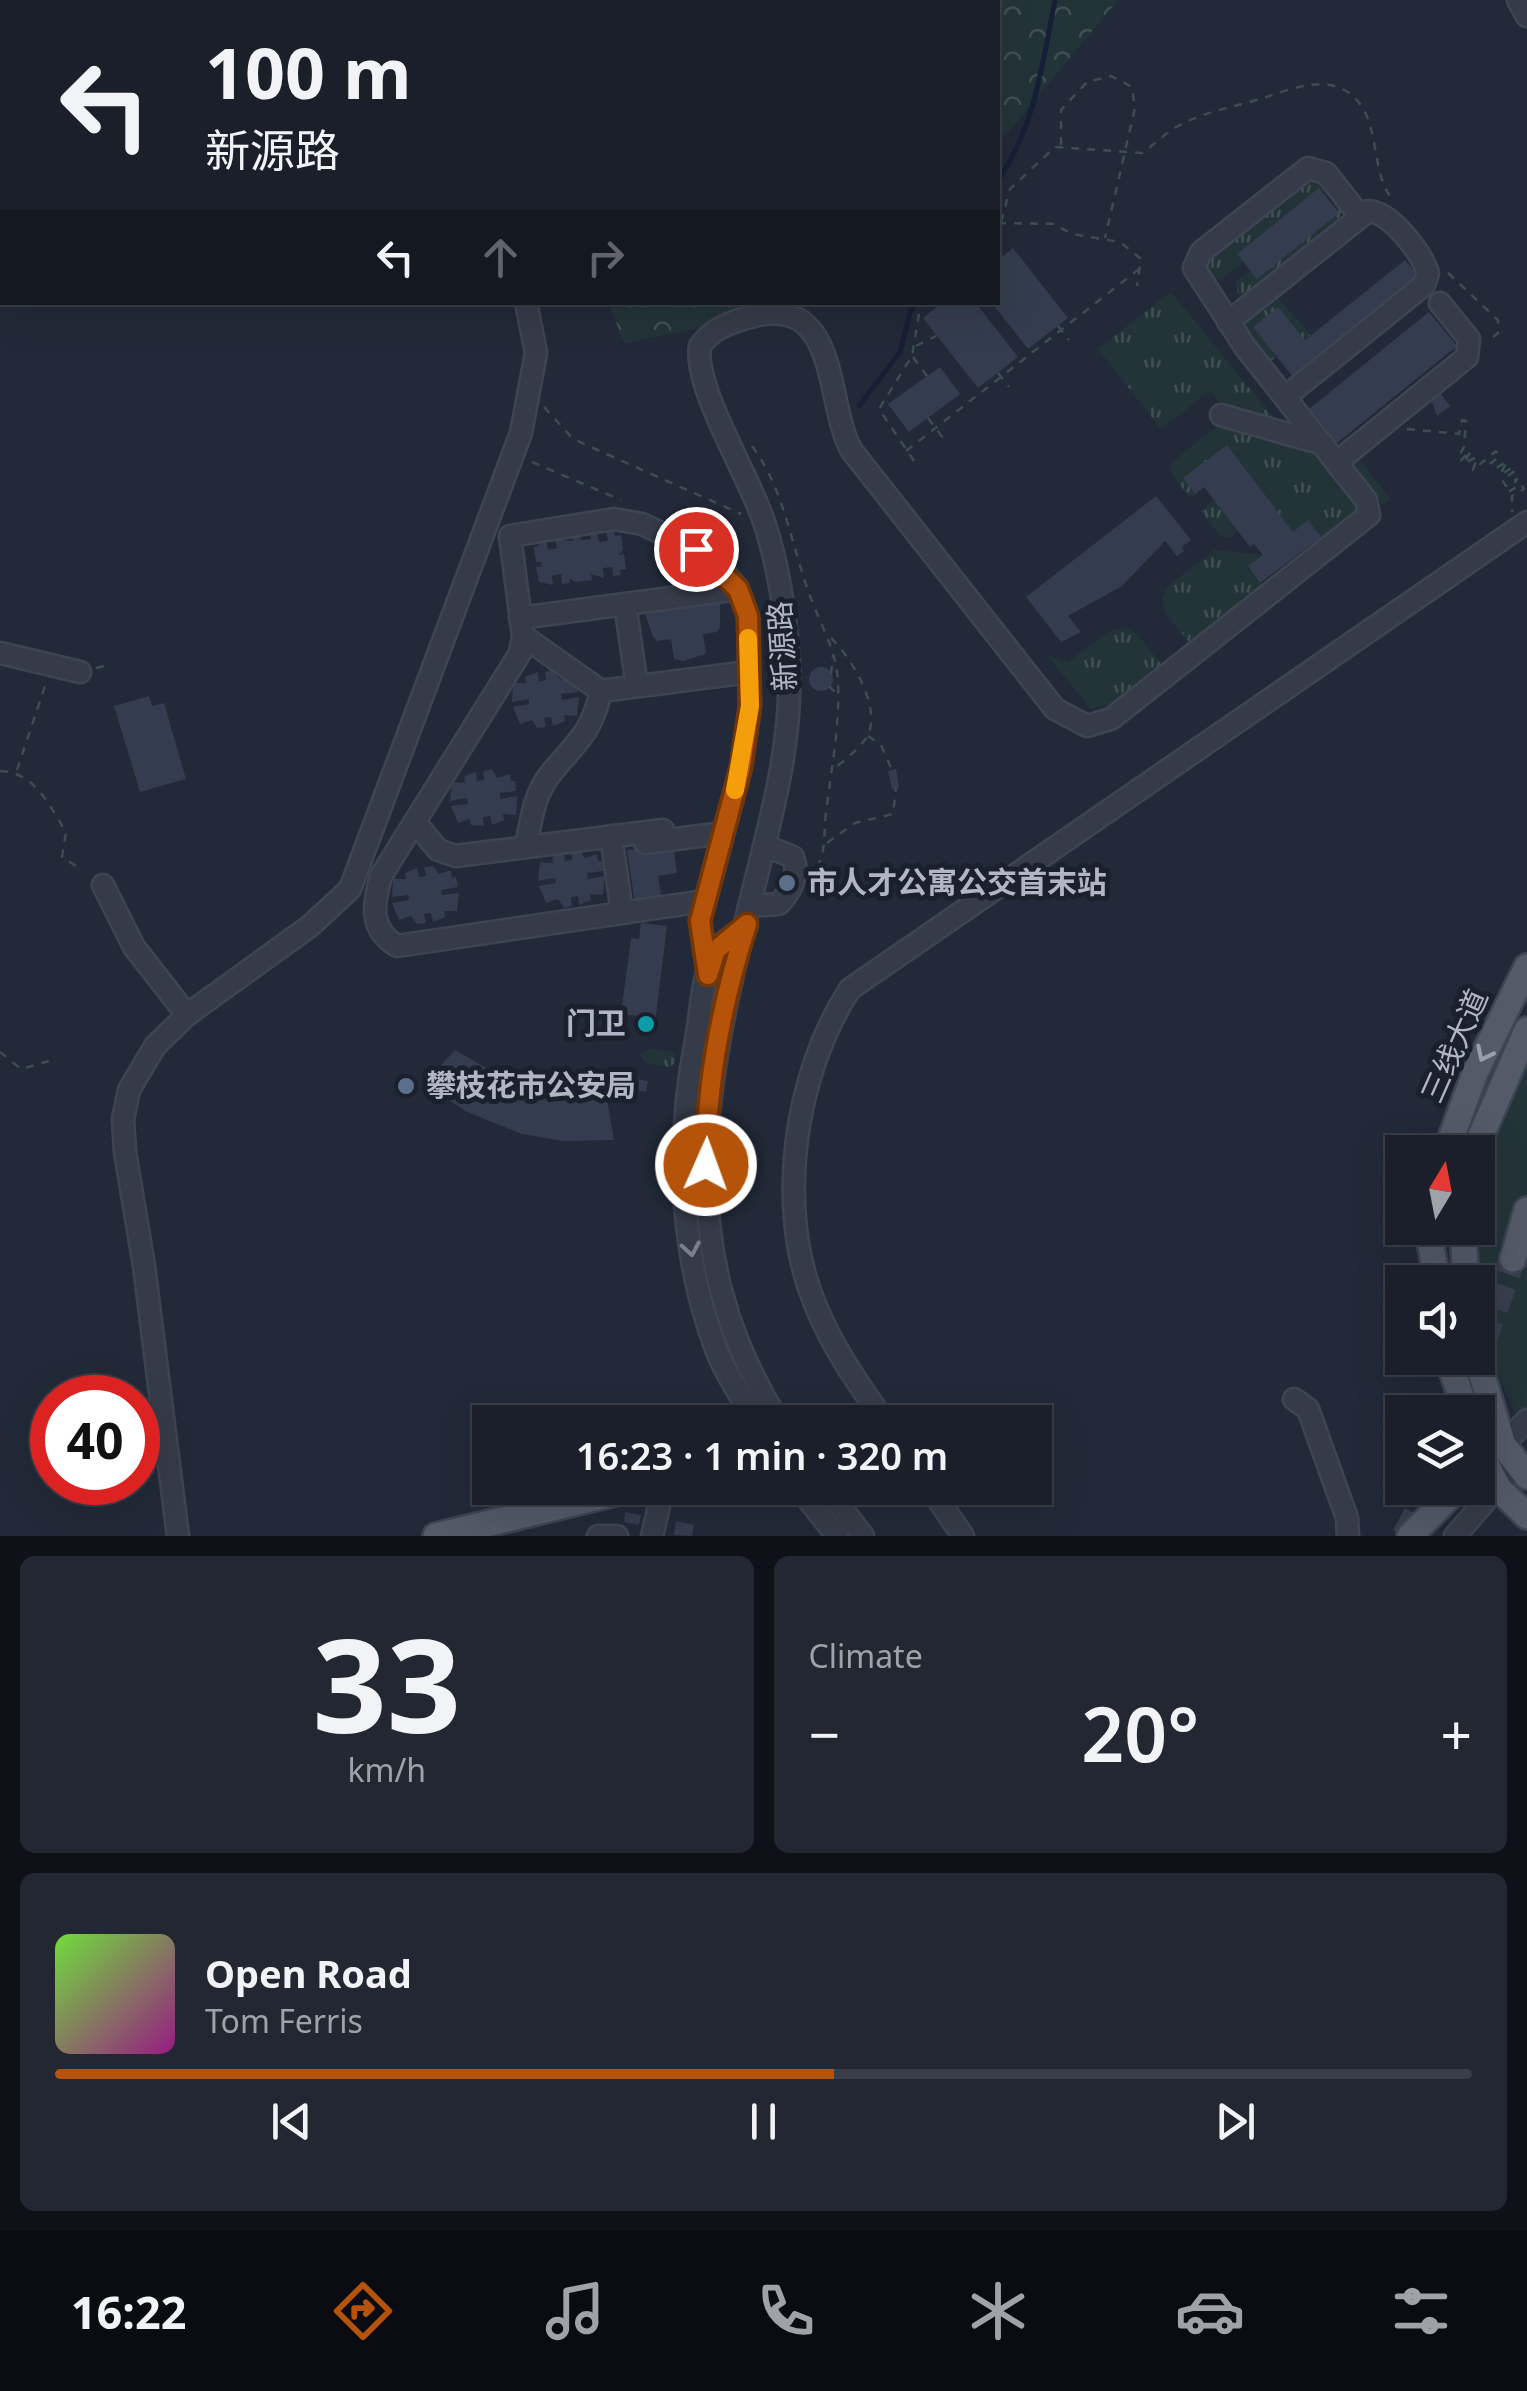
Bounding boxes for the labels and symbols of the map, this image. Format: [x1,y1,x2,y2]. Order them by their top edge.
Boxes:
pin [654,507,739,592]
street label: 新源路 [758,600,805,692]
place label: 市人才公寓公交首末站 [807,861,1107,902]
marker: 市人才公寓公交首末站 [776,872,798,894]
street label: 三线大道 [1410,982,1497,1109]
place label: 门卫 [566,1002,626,1043]
marker: 门卫 [635,1013,657,1035]
one-way arrow [1477,1044,1496,1062]
place label: 攀枝花市公安局 [426,1064,636,1105]
marker: 攀枝花市公安局 [395,1075,417,1097]
position arrow [654,1113,758,1217]
north arrow [1385,1135,1495,1245]
one-way arrow [680,1240,701,1257]
speed limit sign: 40 [30,1375,160,1505]

